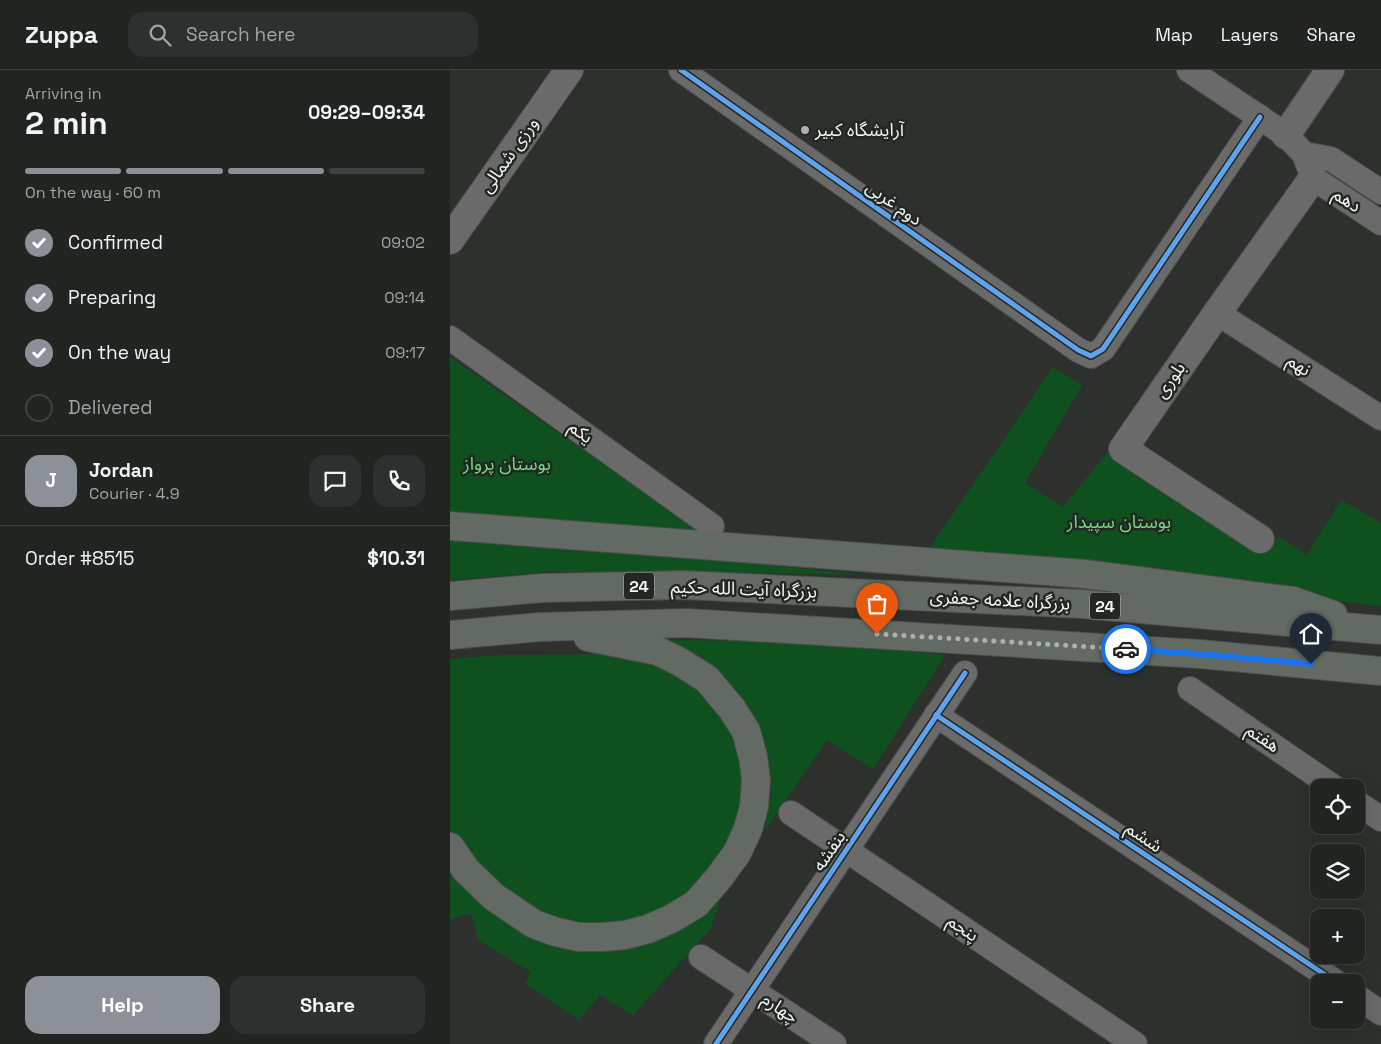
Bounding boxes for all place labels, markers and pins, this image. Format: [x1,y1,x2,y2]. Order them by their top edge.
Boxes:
place label: آرایشگاه کبیر [814,118,905,141]
marker: آرایشگاه کبیر [799,124,811,136]
pin [856,583,898,634]
pin [1290,613,1332,664]

